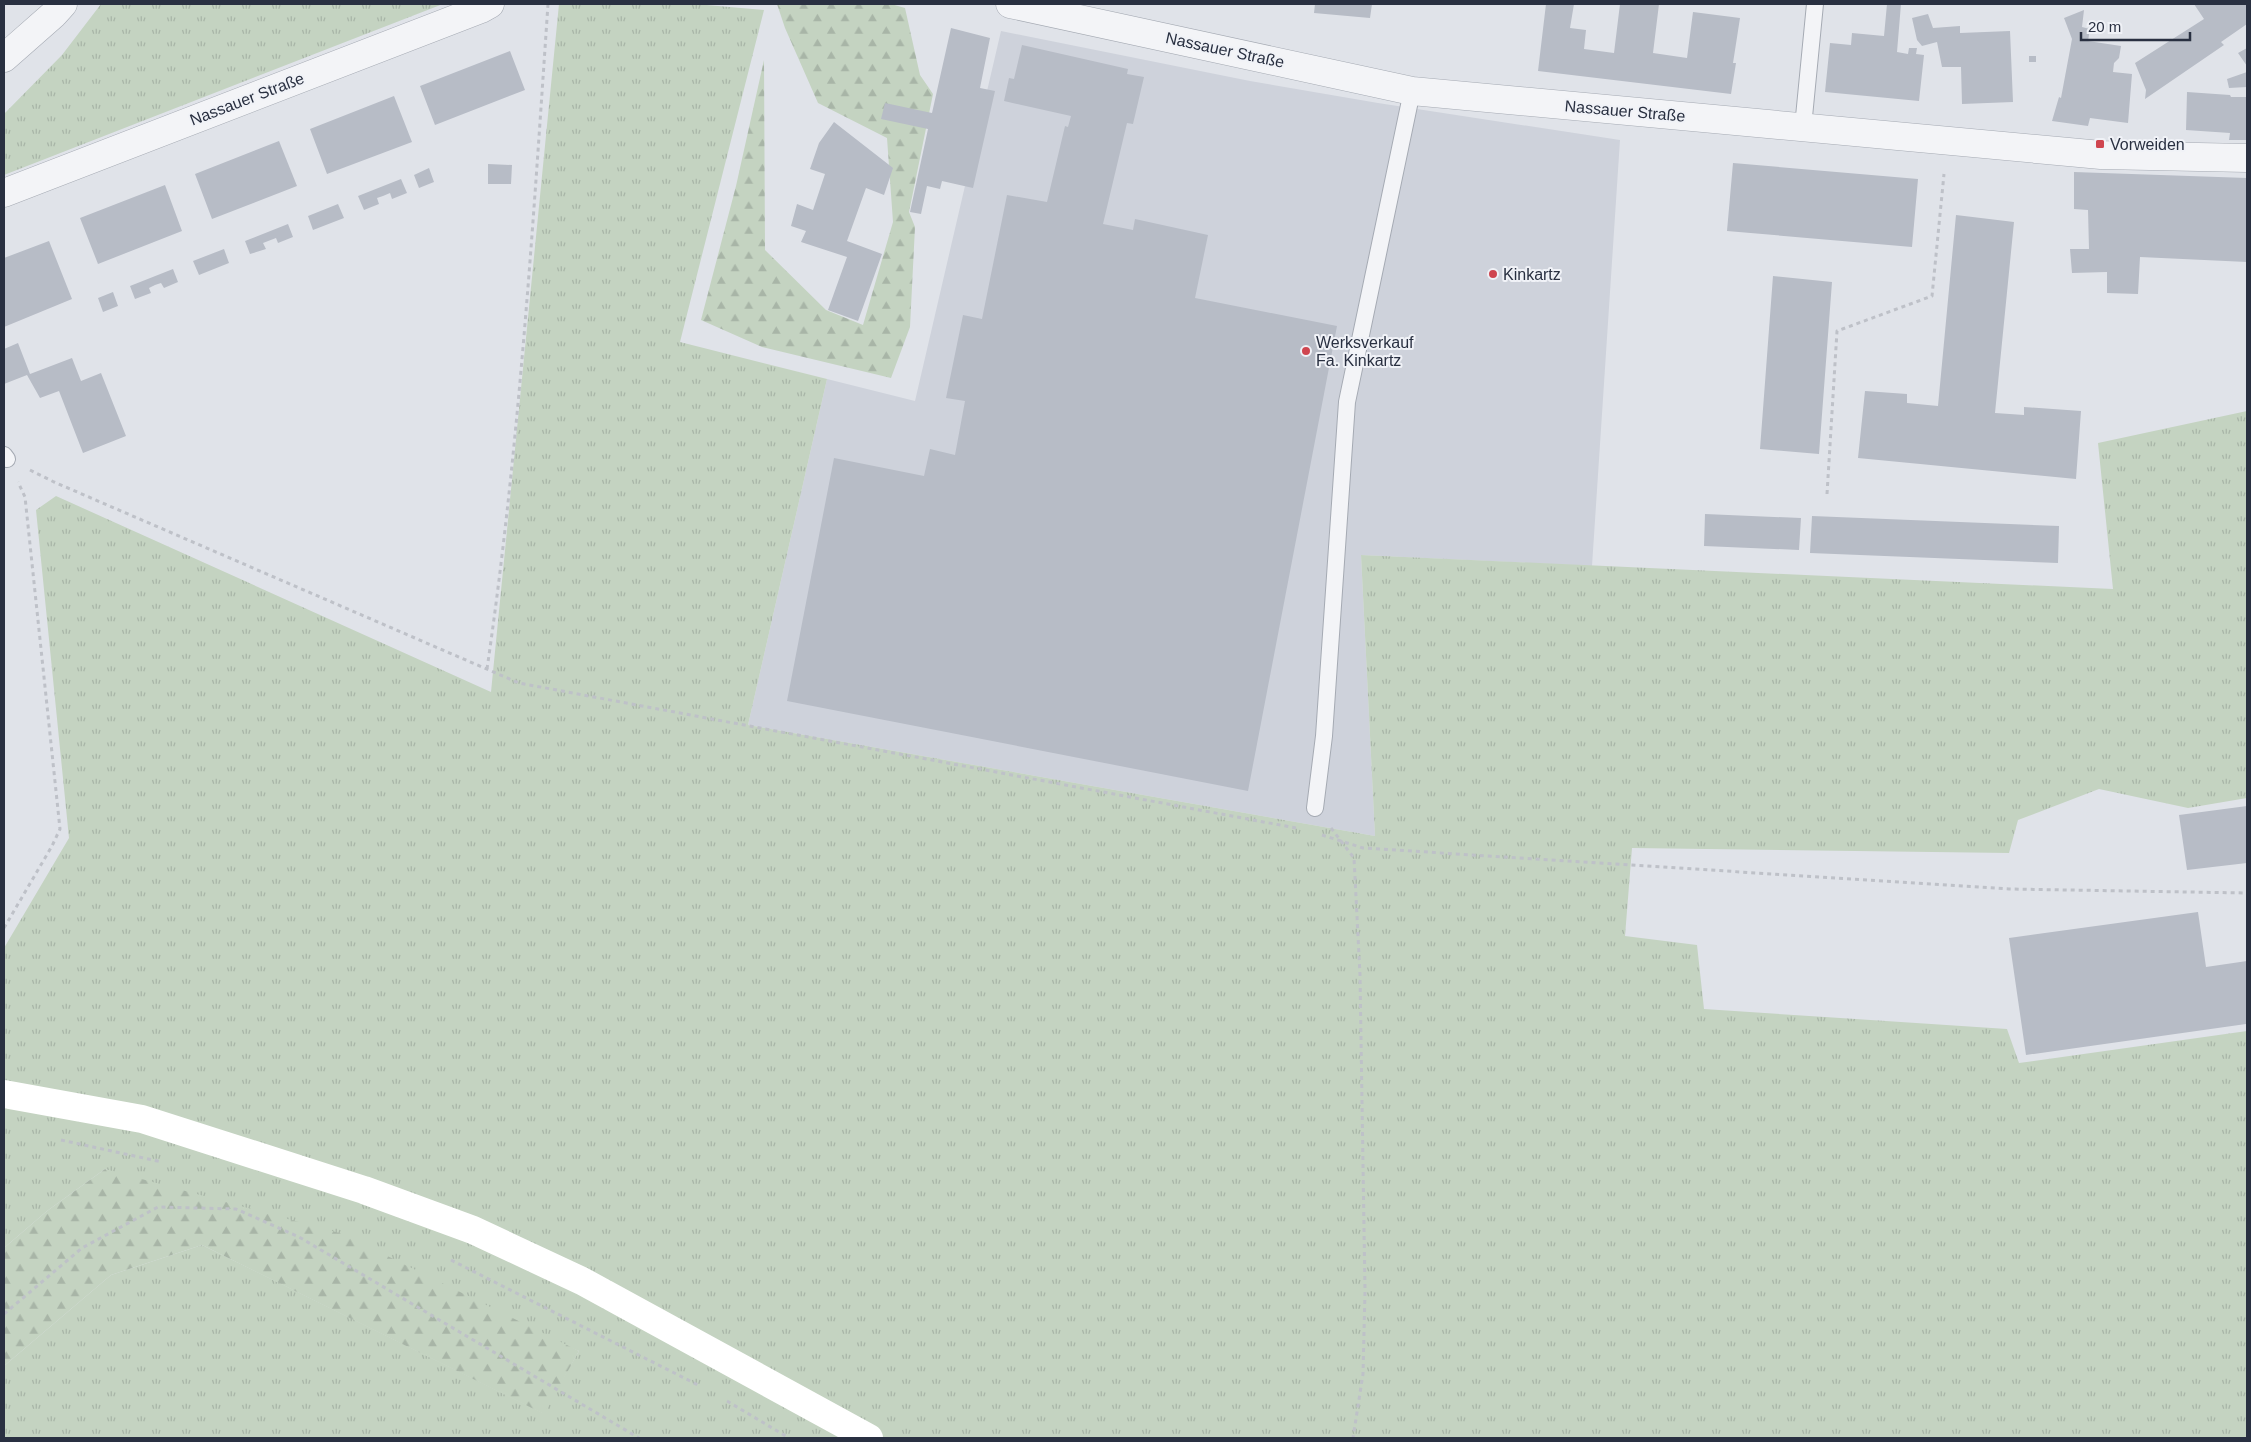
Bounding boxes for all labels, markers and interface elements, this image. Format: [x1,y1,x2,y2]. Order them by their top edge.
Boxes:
scale bar [2081,10,2190,42]
text: 20 m [2088,18,2121,35]
street label: Nassauer Straße [1164,29,1286,71]
street label: Nassauer Straße [188,69,307,129]
street label: Nassauer Straße [1564,97,1686,125]
place label: Vorweiden [2110,136,2185,153]
marker: Vorweiden [2094,138,2106,150]
place label: Kinkartz [1503,266,1561,283]
marker: Kinkartz [1487,268,1499,280]
place label: Werksverkauf Fa. Kinkartz [1316,334,1414,369]
marker: Werksverkauf Fa. Kinkartz [1300,345,1312,357]

